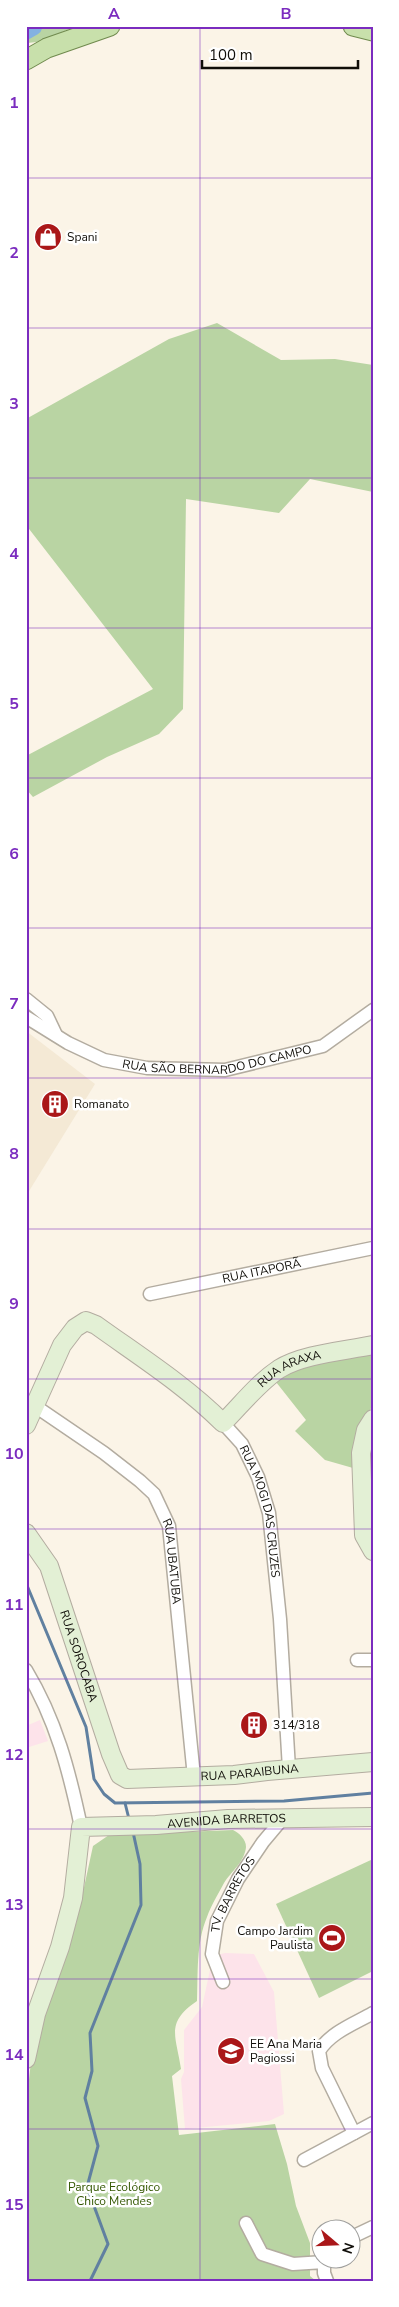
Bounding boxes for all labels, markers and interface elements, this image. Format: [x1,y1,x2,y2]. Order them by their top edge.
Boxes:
text: A [108,3,120,25]
text: B [280,3,292,25]
scale bar [202,38,358,70]
text: 100 m [209,45,253,65]
text: 1 [9,92,19,114]
shop icon: Spani [33,222,63,252]
place label: Spani [67,229,97,245]
text: 2 [9,242,19,264]
text: 3 [9,393,19,415]
text: 4 [9,543,19,565]
text: 5 [9,693,19,715]
text: 6 [9,843,19,865]
text: 7 [9,993,19,1015]
street label: RUA SÃO BERNARDO DO CAMPO [121,1041,313,1078]
building icon: Romanato [40,1089,70,1119]
place label: Romanato [74,1096,130,1112]
text: 8 [9,1143,19,1165]
street label: RUA ITAPORÃ [221,1255,303,1287]
text: 9 [9,1293,19,1315]
street label: RUA ARAXA [254,1347,323,1391]
street label: RUA MOGI DAS CRUZES [236,1442,284,1578]
text: 10 [4,1443,24,1465]
street label: RUA UBATUBA [159,1516,185,1605]
text: 11 [4,1594,24,1616]
street label: RUA SOROCABA [56,1608,101,1704]
building icon: 314/318 [239,1710,269,1740]
place label: 314/318 [273,1717,320,1733]
text: 12 [4,1744,24,1766]
street label: RUA PARAIBUNA [200,1760,300,1784]
street label: AVENIDA BARRETOS [166,1810,286,1832]
street label: TV. BARRETOS [207,1853,259,1933]
text: 13 [4,1894,24,1916]
place label: Campo Jardim Paulista [237,1923,313,1953]
sports icon: Campo Jardim Paulista [317,1923,347,1953]
school or university icon: EE Ana Maria Pagiossi [216,2036,246,2066]
place label: EE Ana Maria Pagiossi [250,2036,322,2066]
text: 14 [4,2044,24,2066]
park label: Parque Ecológico Chico Mendes [68,2179,160,2209]
text: 15 [4,2194,24,2216]
north arrow [312,2220,362,2270]
text: N [337,2240,359,2256]

